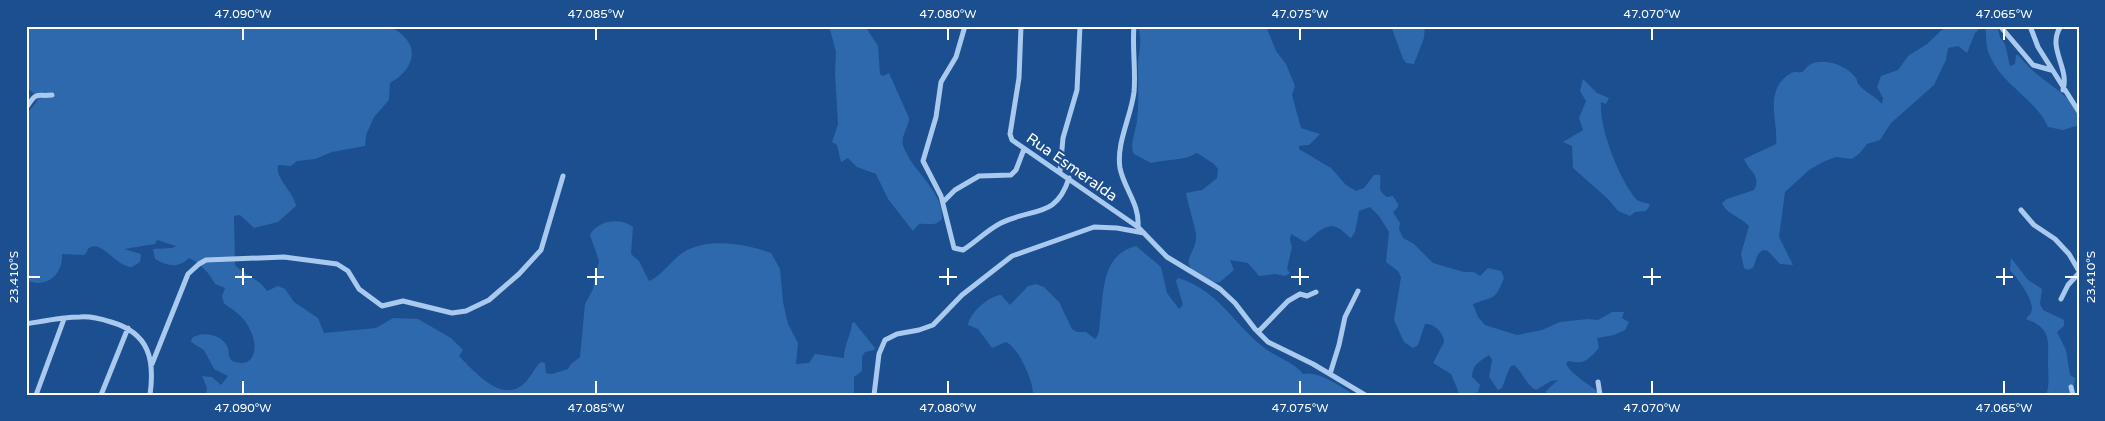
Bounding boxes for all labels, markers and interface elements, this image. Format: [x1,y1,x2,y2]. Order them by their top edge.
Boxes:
text: 47.090°W [215,7,271,21]
text: 47.085°W [568,7,624,21]
text: 47.080°W [920,7,976,21]
text: 47.075°W [1272,7,1328,21]
text: 47.070°W [1624,7,1680,21]
text: 47.065°W [1976,7,2032,21]
street label: Rua Esmeralda [1023,129,1121,205]
text: 23.410°S [7,251,21,303]
text: 23.410°S [2084,251,2098,303]
text: 47.090°W [215,401,271,415]
text: 47.085°W [568,401,624,415]
text: 47.080°W [920,401,976,415]
text: 47.075°W [1272,401,1328,415]
text: 47.070°W [1624,401,1680,415]
text: 47.065°W [1976,401,2032,415]

